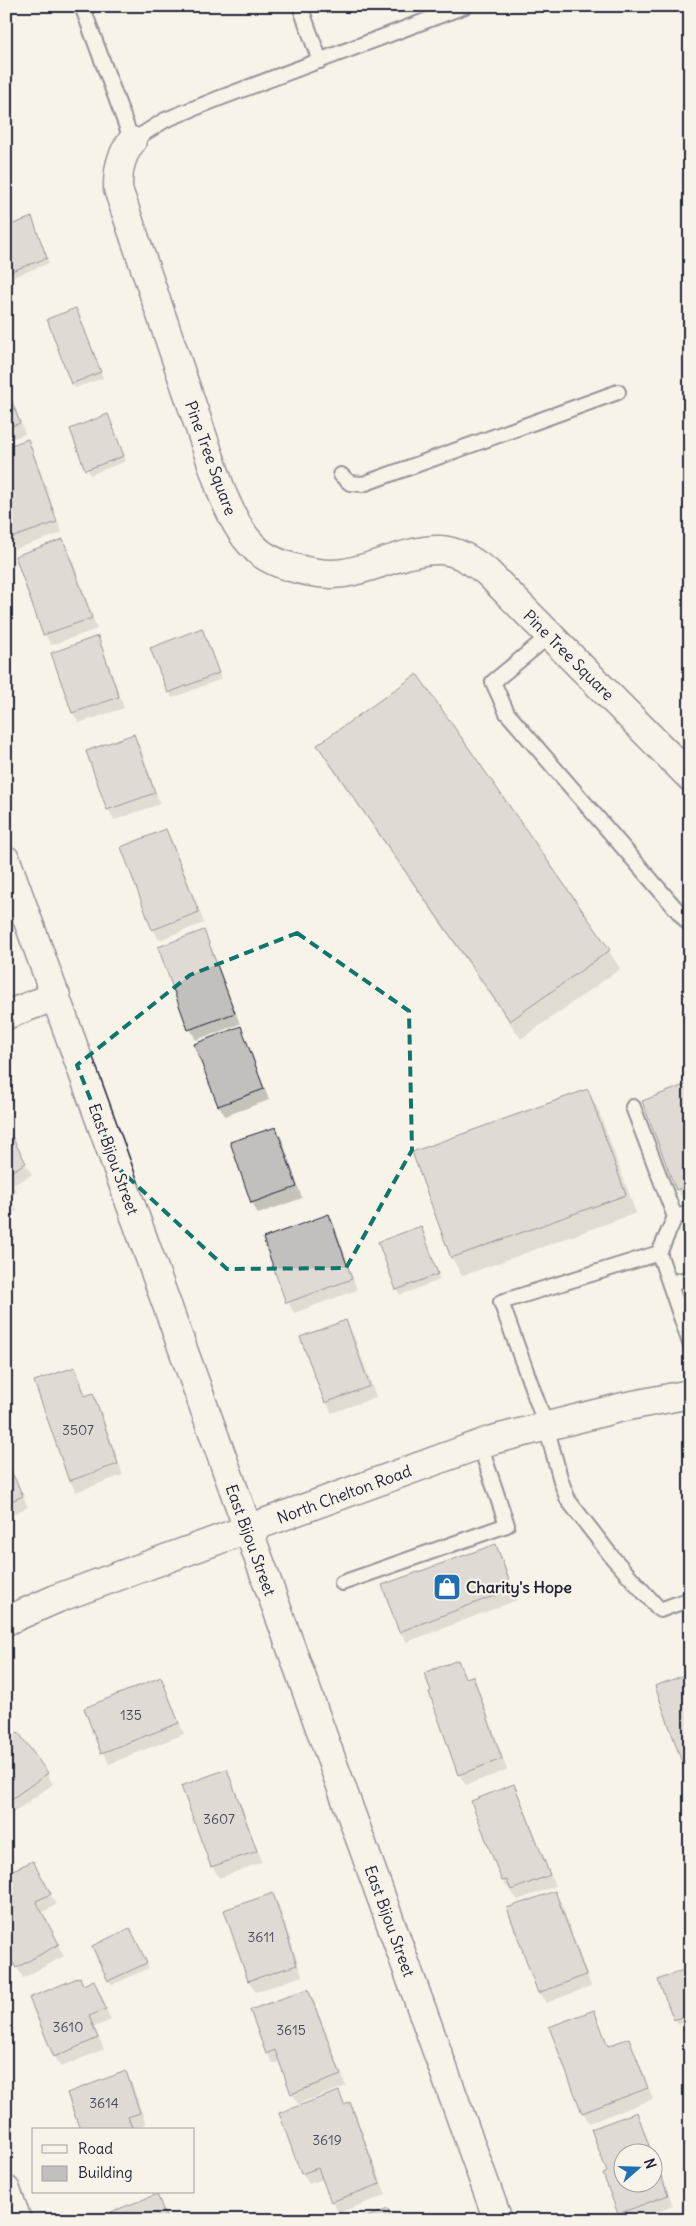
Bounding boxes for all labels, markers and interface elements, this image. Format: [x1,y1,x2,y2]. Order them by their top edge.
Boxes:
street label: Pine Tree Square [181,398,241,518]
street label: Pine Tree Square [519,605,619,705]
street label: East Bijou Street [85,1100,144,1218]
house number: 3507 [62,1421,94,1439]
street label: North Chelton Road [274,1460,414,1528]
street label: East Bijou Street [222,1481,281,1599]
shop icon: Charity's Hope [432,1572,462,1602]
place label: Charity's Hope [466,1577,572,1598]
house number: 135 [120,1706,142,1724]
house number: 3607 [203,1810,235,1828]
street label: East Bijou Street [361,1862,420,1980]
house number: 3611 [247,1928,275,1946]
house number: 3610 [53,2018,83,2036]
house number: 3615 [276,2021,306,2039]
house number: 3614 [89,2094,119,2112]
legend [32,2128,195,2194]
house number: 3619 [312,2131,342,2149]
text: Road [78,2139,113,2158]
north arrow [614,2144,664,2194]
text: N [640,2156,660,2171]
text: Building [78,2163,133,2182]

